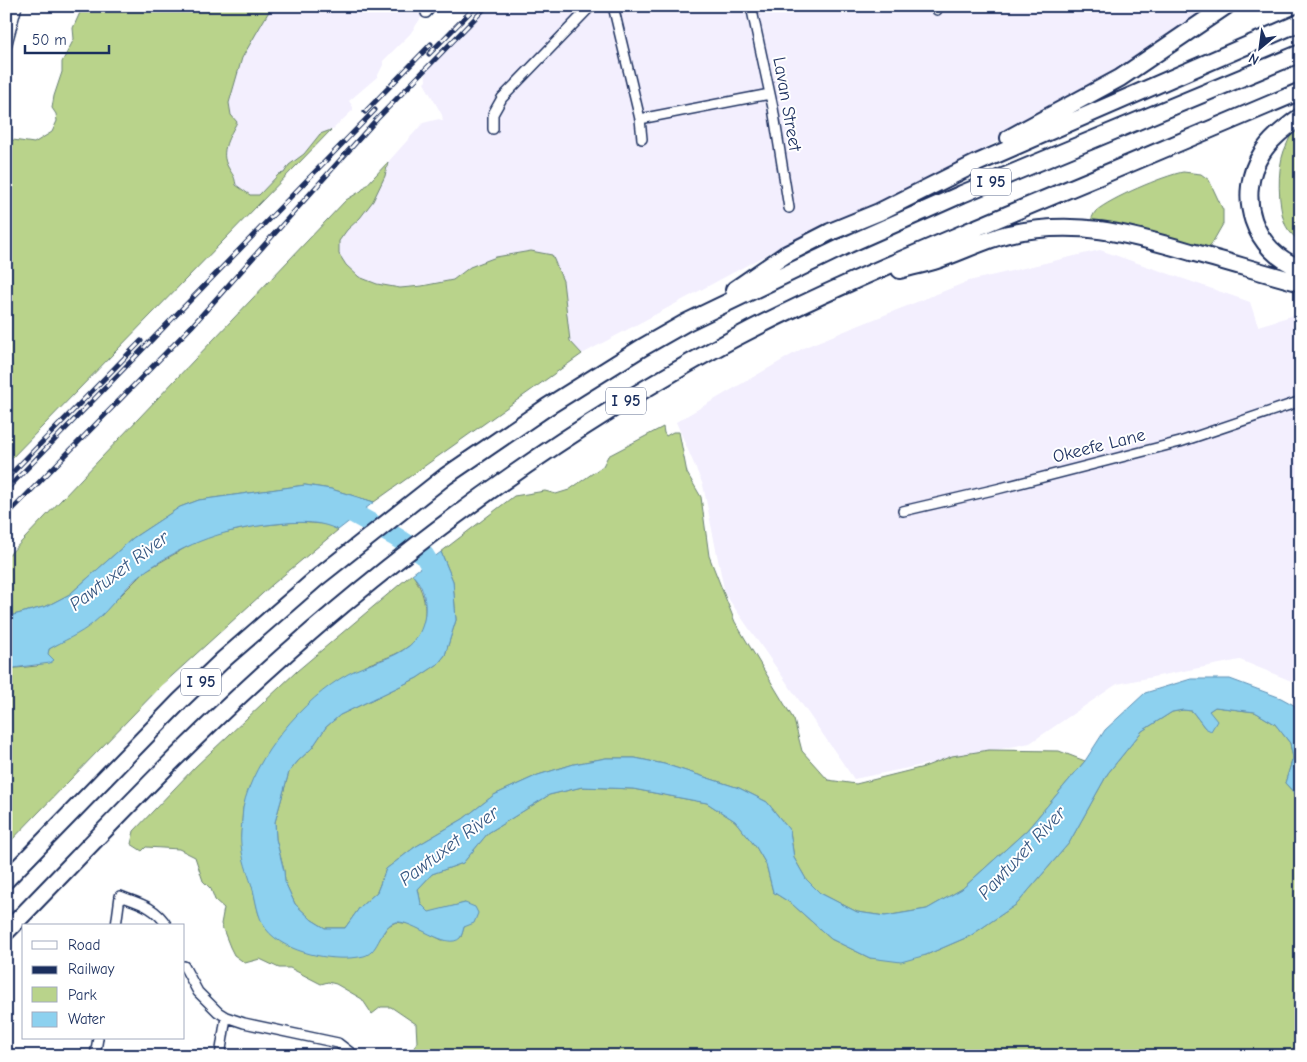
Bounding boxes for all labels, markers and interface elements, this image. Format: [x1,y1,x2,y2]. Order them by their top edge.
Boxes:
scale bar [25,22,109,54]
north arrow [1234,22,1284,72]
text: 50 m [32,31,67,49]
text: N [1246,49,1262,69]
street label: Lavan Street [768,55,806,154]
road number: I 95 [971,168,1011,196]
road number: I 95 [606,388,646,414]
street label: Okeefe Lane [1051,424,1147,468]
water label: Pawtuxet River [65,526,174,616]
road number: I 95 [181,669,221,696]
water label: Pawtuxet River [395,801,504,891]
water label: Pawtuxet River [973,801,1072,904]
legend [22,924,185,1040]
text: Road [68,936,100,954]
text: Railway [68,960,115,978]
text: Park [68,986,97,1004]
text: Water [68,1010,105,1028]

